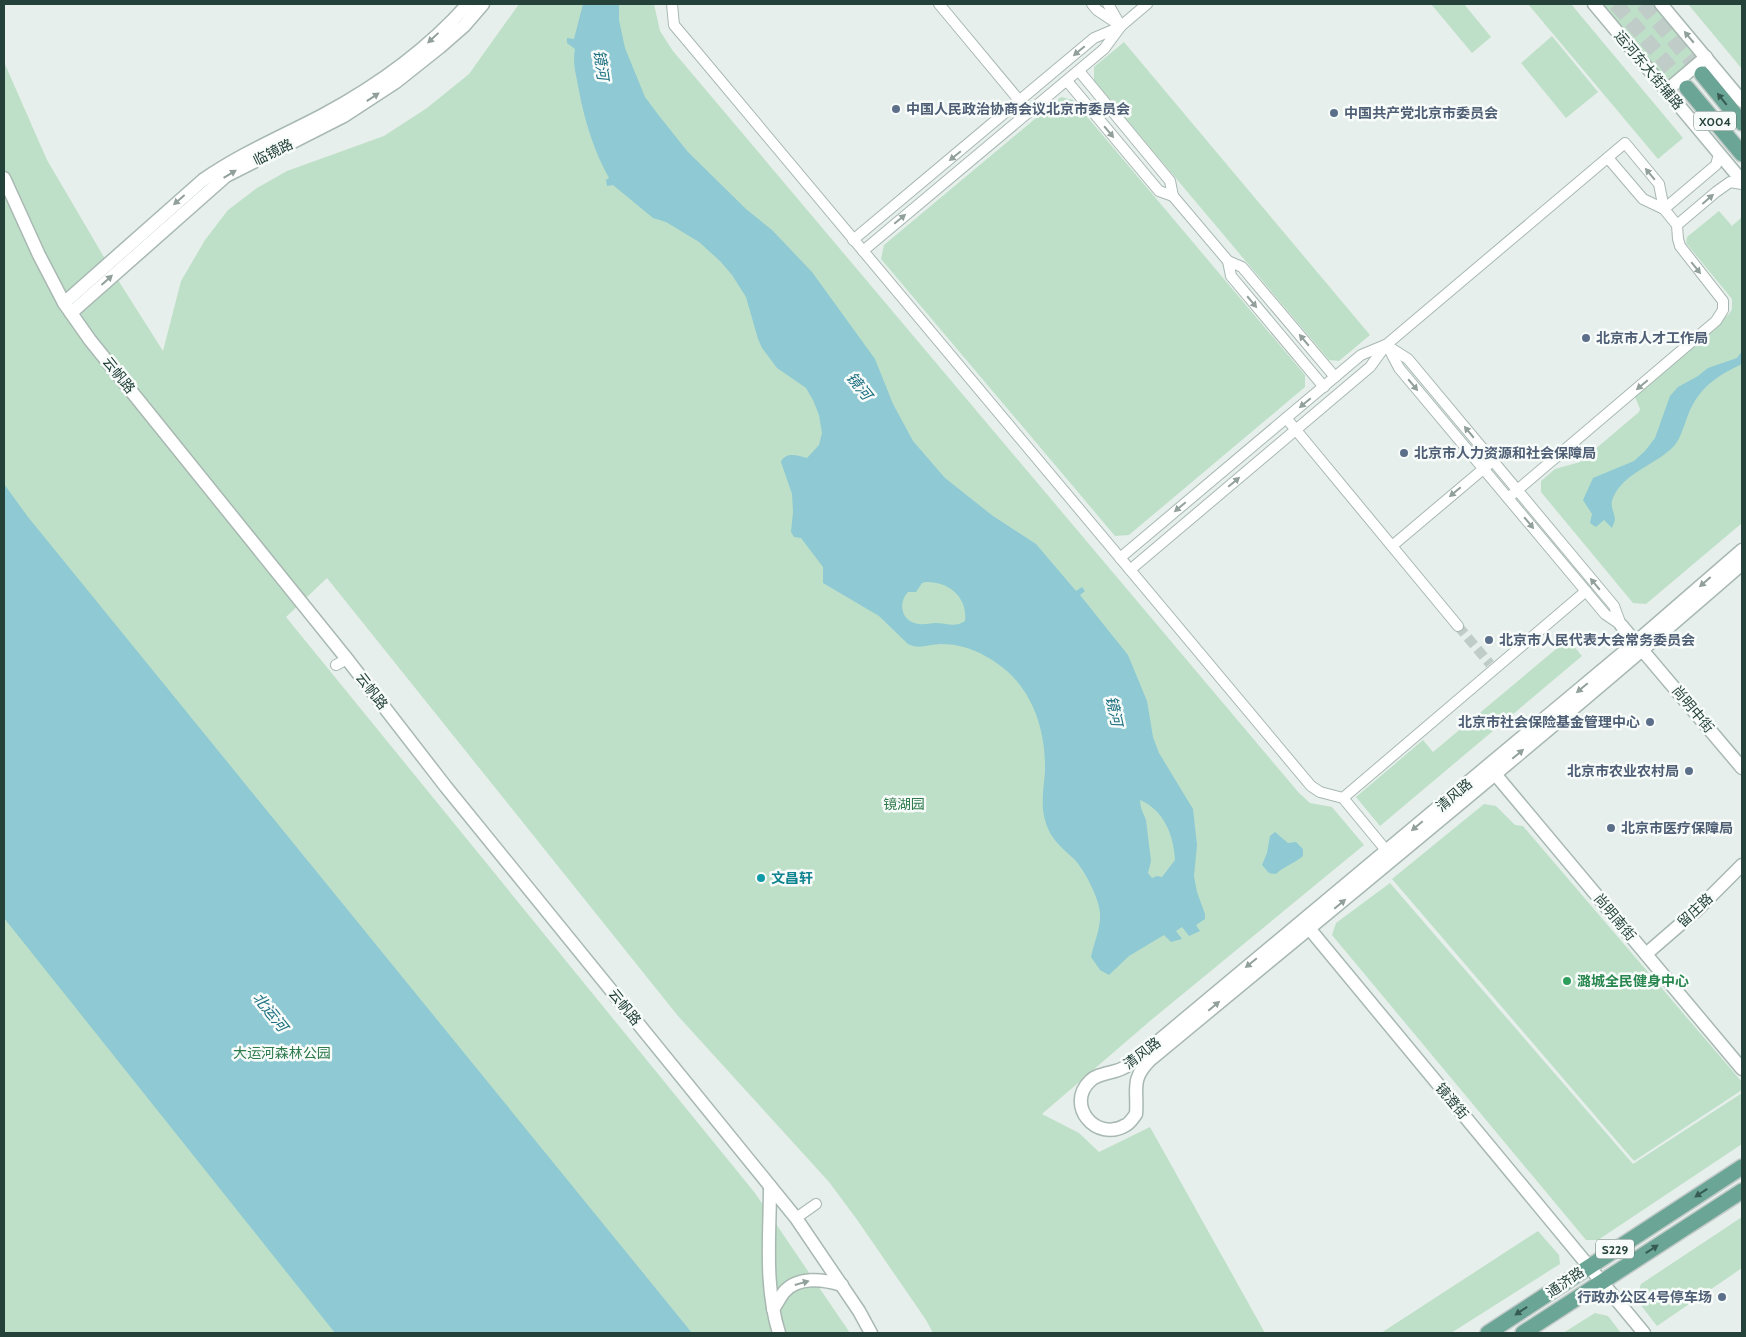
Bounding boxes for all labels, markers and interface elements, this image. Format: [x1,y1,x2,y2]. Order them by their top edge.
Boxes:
street label: 运河东大街辅路 [1611,27,1687,113]
one-way arrow [1683,30,1694,43]
one-way arrow [428,32,440,44]
one-way arrow [1073,45,1086,56]
water label: 镜河 [590,49,612,84]
one-way arrow [1717,92,1728,105]
one-way arrow [366,93,380,102]
place label: 中国人民政治协商会议北京市委员会 [906,100,1130,118]
marker: 中国人民政治协商会议北京市委员会 [890,103,902,115]
place label: 中国共产党北京市委员会 [1344,104,1498,122]
marker: 中国共产党北京市委员会 [1328,107,1340,119]
road number: X004 [1694,112,1736,130]
one-way arrow [1104,125,1115,138]
street label: 临镜路 [250,135,296,169]
one-way arrow [949,150,962,161]
one-way arrow [1645,167,1656,180]
one-way arrow [224,170,237,179]
one-way arrow [1701,193,1714,204]
one-way arrow [173,195,186,206]
one-way arrow [893,214,906,225]
one-way arrow [1690,261,1701,274]
one-way arrow [100,274,112,286]
one-way arrow [1246,295,1258,307]
place label: 北京市人才工作局 [1596,329,1708,347]
marker: 北京市人才工作局 [1580,332,1592,344]
one-way arrow [1298,333,1309,346]
street label: 云帆路 [99,353,139,397]
water label: 镜河 [843,369,877,406]
one-way arrow [1407,378,1418,391]
one-way arrow [1635,379,1648,390]
one-way arrow [1298,397,1311,408]
one-way arrow [1463,426,1474,439]
place label: 北京市人力资源和社会保障局 [1414,444,1596,462]
marker: 北京市人力资源和社会保障局 [1398,447,1410,459]
one-way arrow [1227,476,1240,487]
one-way arrow [1449,486,1461,497]
one-way arrow [1174,502,1187,513]
one-way arrow [1523,516,1534,529]
one-way arrow [1699,577,1712,588]
one-way arrow [1590,578,1601,591]
place label: 北京市人民代表大会常务委员会 [1499,631,1695,649]
marker: 北京市人民代表大会常务委员会 [1483,634,1495,646]
street label: 云帆路 [352,669,392,713]
one-way arrow [1575,682,1588,693]
street label: 尚明中街 [1668,682,1718,736]
water label: 镜河 [1102,694,1127,730]
place label: 北京市社会保险基金管理中心 [1458,713,1640,731]
marker: 北京市社会保险基金管理中心 [1644,716,1656,728]
one-way arrow [1512,749,1525,760]
place label: 北京市农业农村局 [1567,762,1679,780]
marker: 北京市农业农村局 [1683,765,1695,777]
street label: 清风路 [1432,775,1476,815]
park label: 镜湖园 [883,795,925,813]
place label: 北京市医疗保障局 [1621,819,1733,837]
one-way arrow [1410,820,1423,831]
marker: 北京市医疗保障局 [1605,822,1617,834]
place label: 文昌轩 [771,869,813,887]
marker: 文昌轩 [755,872,767,884]
street label: 留庄路 [1674,889,1716,931]
street label: 尚明南街 [1590,890,1640,944]
one-way arrow [1333,898,1346,909]
one-way arrow [1245,957,1258,968]
place label: 潞城全民健身中心 [1577,972,1689,990]
marker: 潞城全民健身中心 [1561,975,1573,987]
street label: 云帆路 [605,985,645,1029]
water label: 北运河 [249,989,293,1037]
one-way arrow [1208,1001,1221,1012]
street label: 清风路 [1120,1033,1164,1073]
park label: 大运河森林公园 [233,1044,331,1062]
street label: 镜澄街 [1432,1079,1472,1123]
one-way arrow [1695,1189,1708,1198]
road number: S229 [1596,1240,1634,1258]
one-way arrow [1645,1244,1658,1254]
street label: 通济路 [1543,1263,1587,1301]
one-way arrow [794,1279,810,1287]
place label: 行政办公区4号停车场 [1577,1288,1712,1306]
marker: 行政办公区4号停车场 [1716,1291,1728,1303]
one-way arrow [1515,1306,1528,1316]

